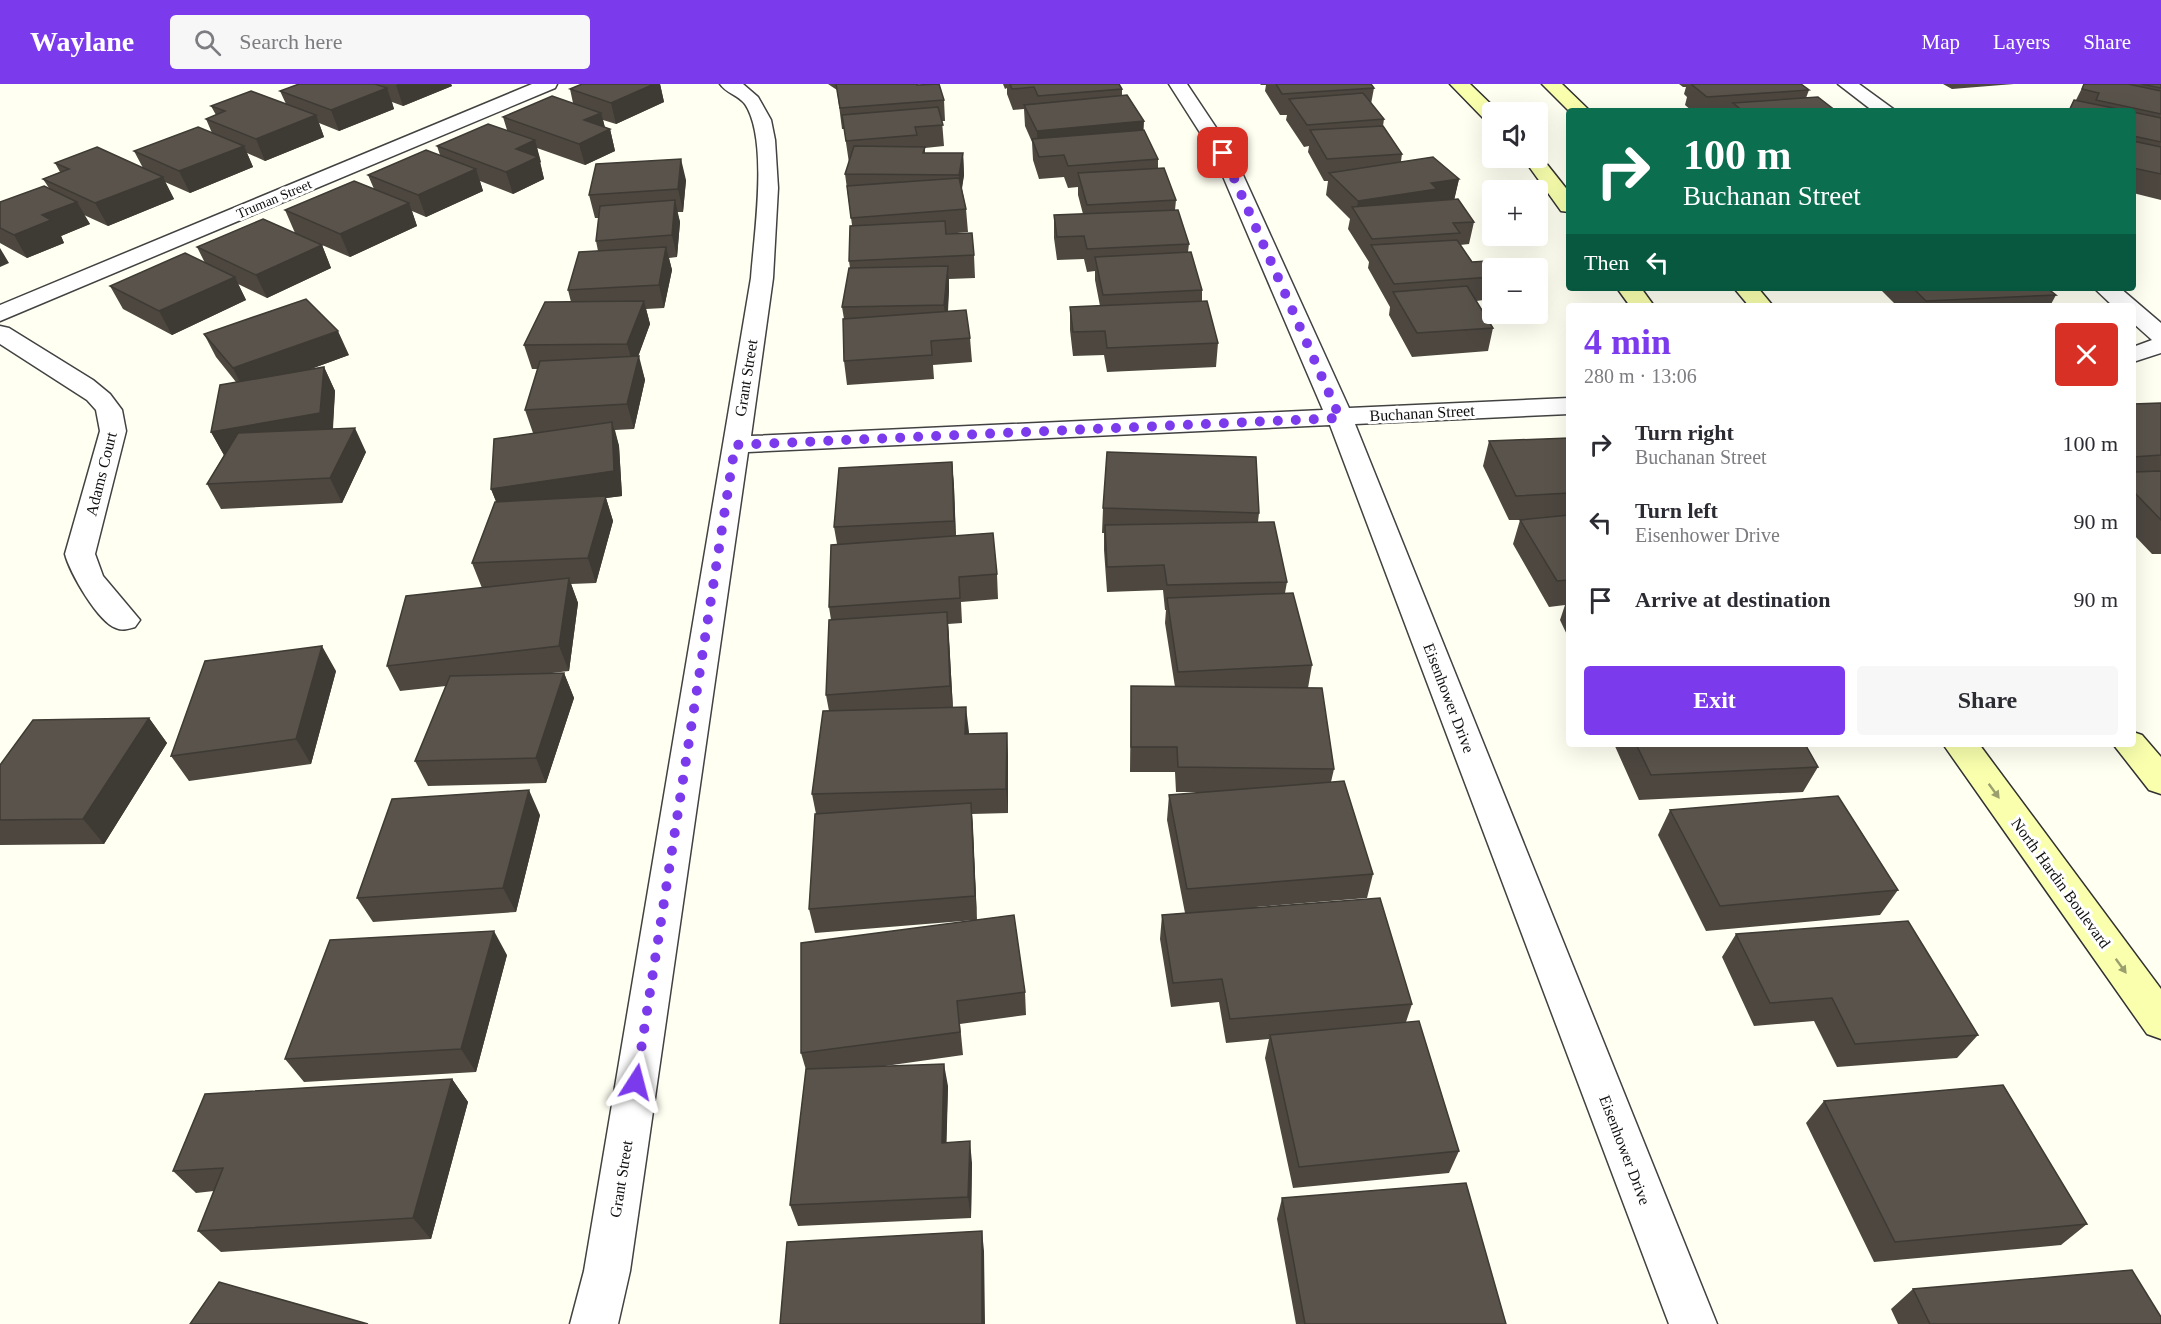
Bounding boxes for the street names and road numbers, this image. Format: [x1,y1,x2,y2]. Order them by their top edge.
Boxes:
street label: Truman Street [234,176,314,222]
street label: Grant Street [732,338,761,418]
street label: Buchanan Street [1369,402,1476,424]
street label: Adams Court [82,430,120,518]
street label: Eisenhower Drive [1420,641,1478,755]
street label: North Hardin Boulevard [2008,815,2114,951]
street label: Eisenhower Drive [1596,1093,1654,1207]
street label: Grant Street [607,1139,636,1219]

